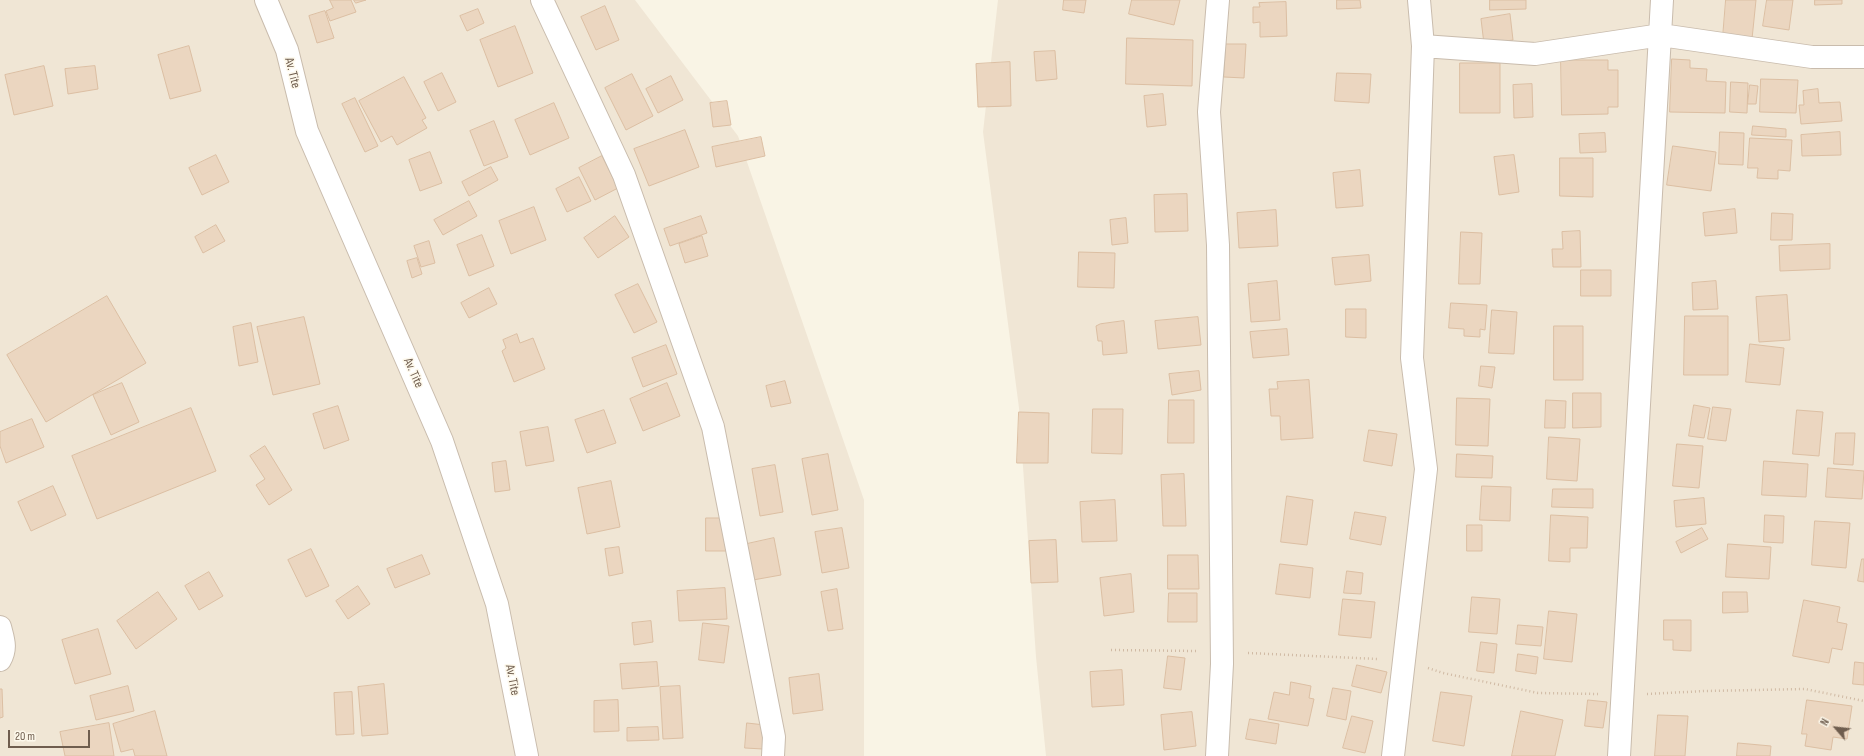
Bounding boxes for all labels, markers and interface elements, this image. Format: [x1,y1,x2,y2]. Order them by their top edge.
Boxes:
street label: Av. Tite [281,56,303,90]
street label: Av. Tite [400,356,426,390]
street label: Av. Tite [501,663,523,697]
north arrow [1816,708,1856,748]
text: N [1818,716,1832,728]
scale bar [10,722,92,748]
text: 20 m [15,729,35,744]

